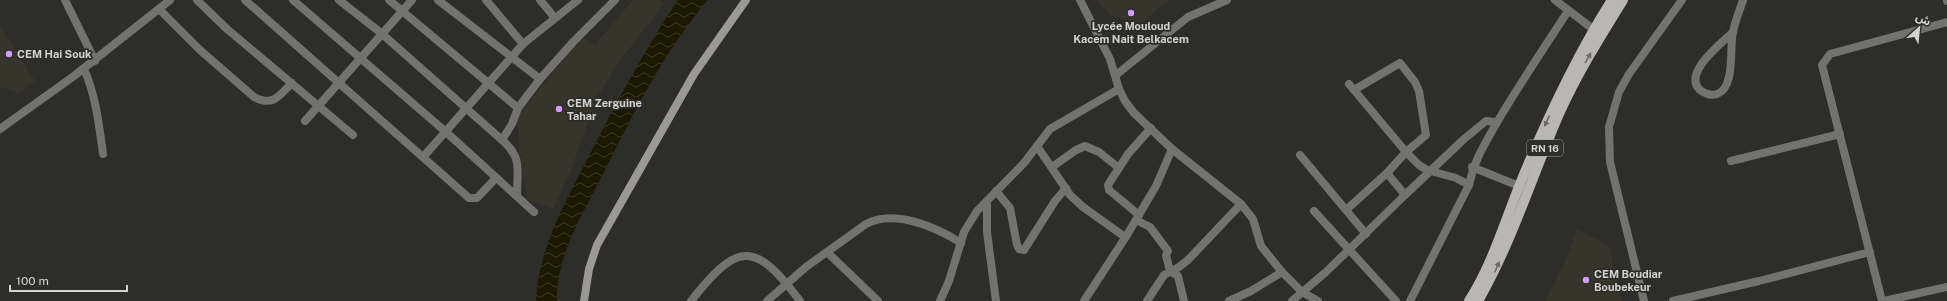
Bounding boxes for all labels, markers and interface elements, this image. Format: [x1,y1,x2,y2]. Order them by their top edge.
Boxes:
marker: Lycée Mouloud Kacem Nait Belkacem [1126,8,1136,18]
north arrow [1899,8,1939,48]
text: ش [1914,10,1933,29]
place label: Lycée Mouloud Kacem Nait Belkacem [1073,20,1189,45]
place label: CEM Hai Souk [17,48,92,60]
marker: CEM Hai Souk [4,49,14,59]
one-way arrow [1585,52,1592,64]
place label: CEM Zerguine Tahar [567,97,642,122]
marker: CEM Zerguine Tahar [554,104,564,114]
one-way arrow [1544,115,1550,127]
road number: RN 16 [1527,140,1563,156]
one-way arrow [1494,261,1500,272]
scale bar [10,267,127,293]
place label: CEM Boudiar Boubekeur [1594,268,1663,293]
text: 100 m [16,274,49,288]
marker: CEM Boudiar Boubekeur [1581,275,1591,285]

